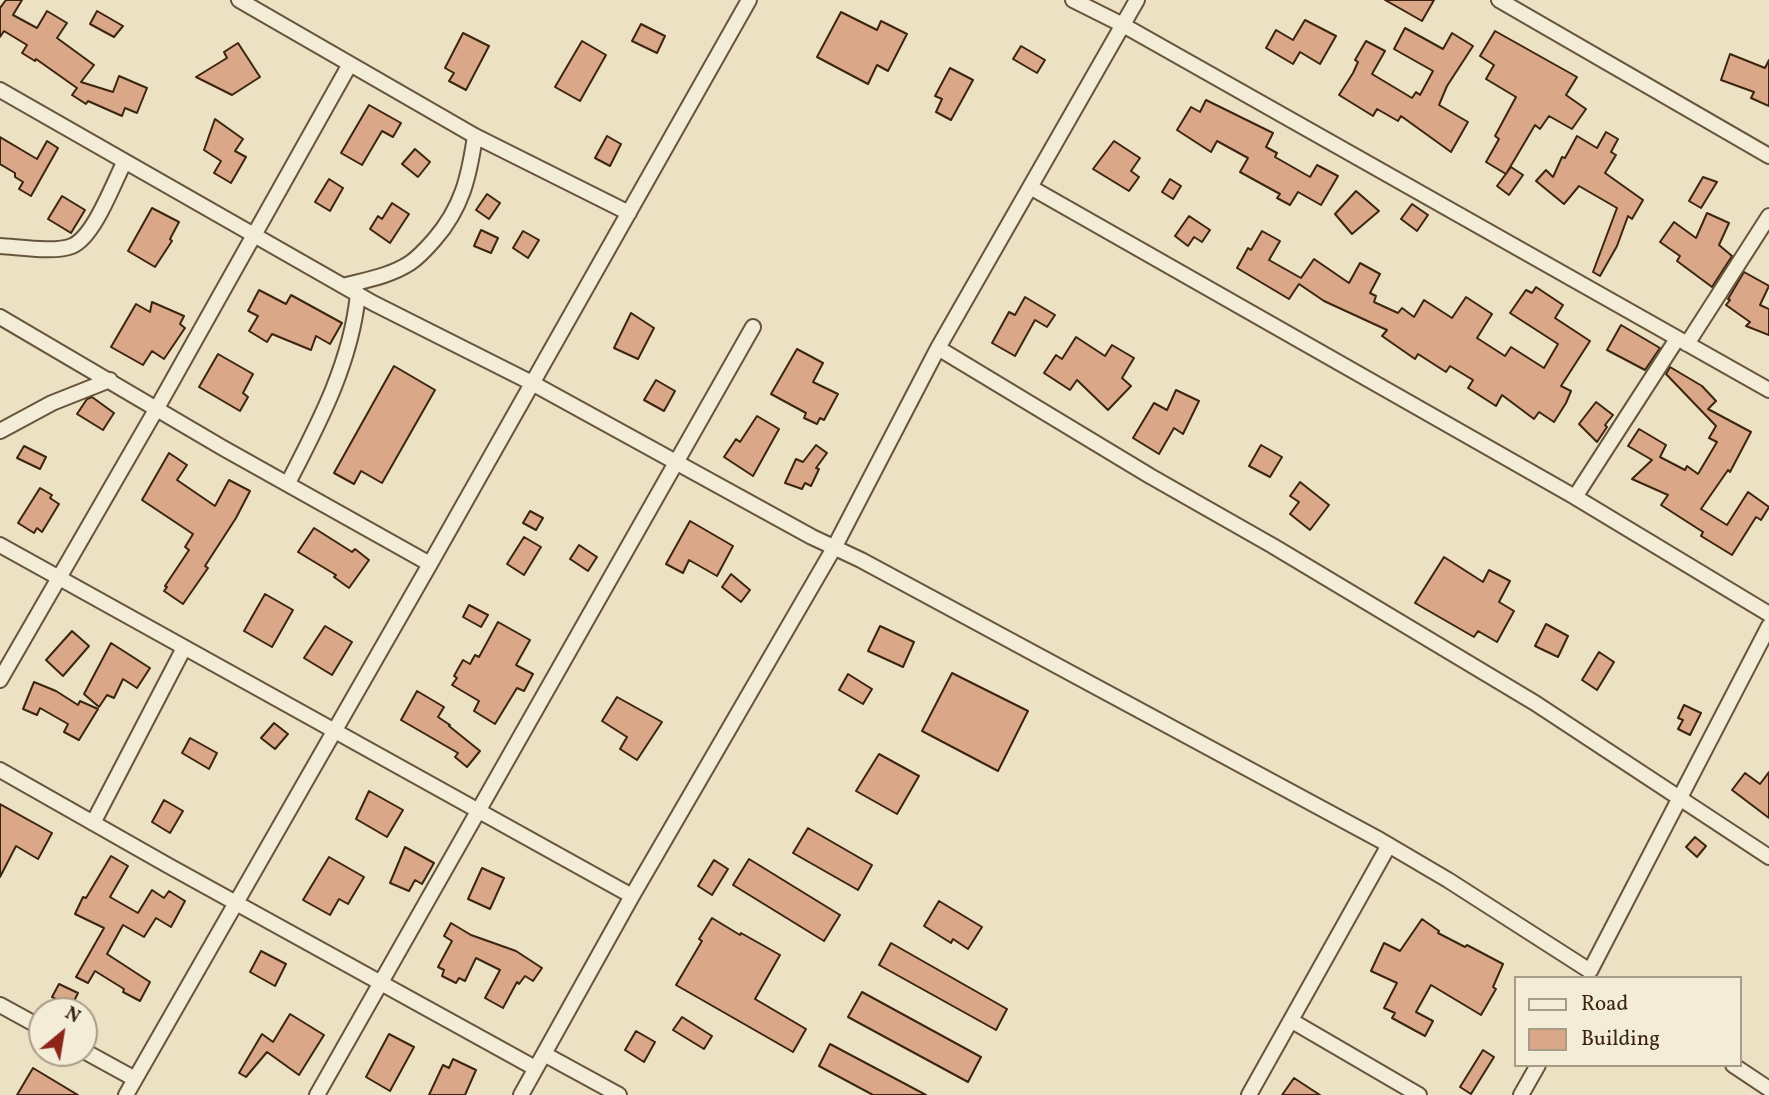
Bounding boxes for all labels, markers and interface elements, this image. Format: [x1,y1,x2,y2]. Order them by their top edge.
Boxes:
legend [1514,976,1741,1067]
text: Road [1581,990,1628,1019]
north arrow [28,997,98,1067]
text: N [60,1001,85,1030]
text: Building [1581,1025,1660,1054]

